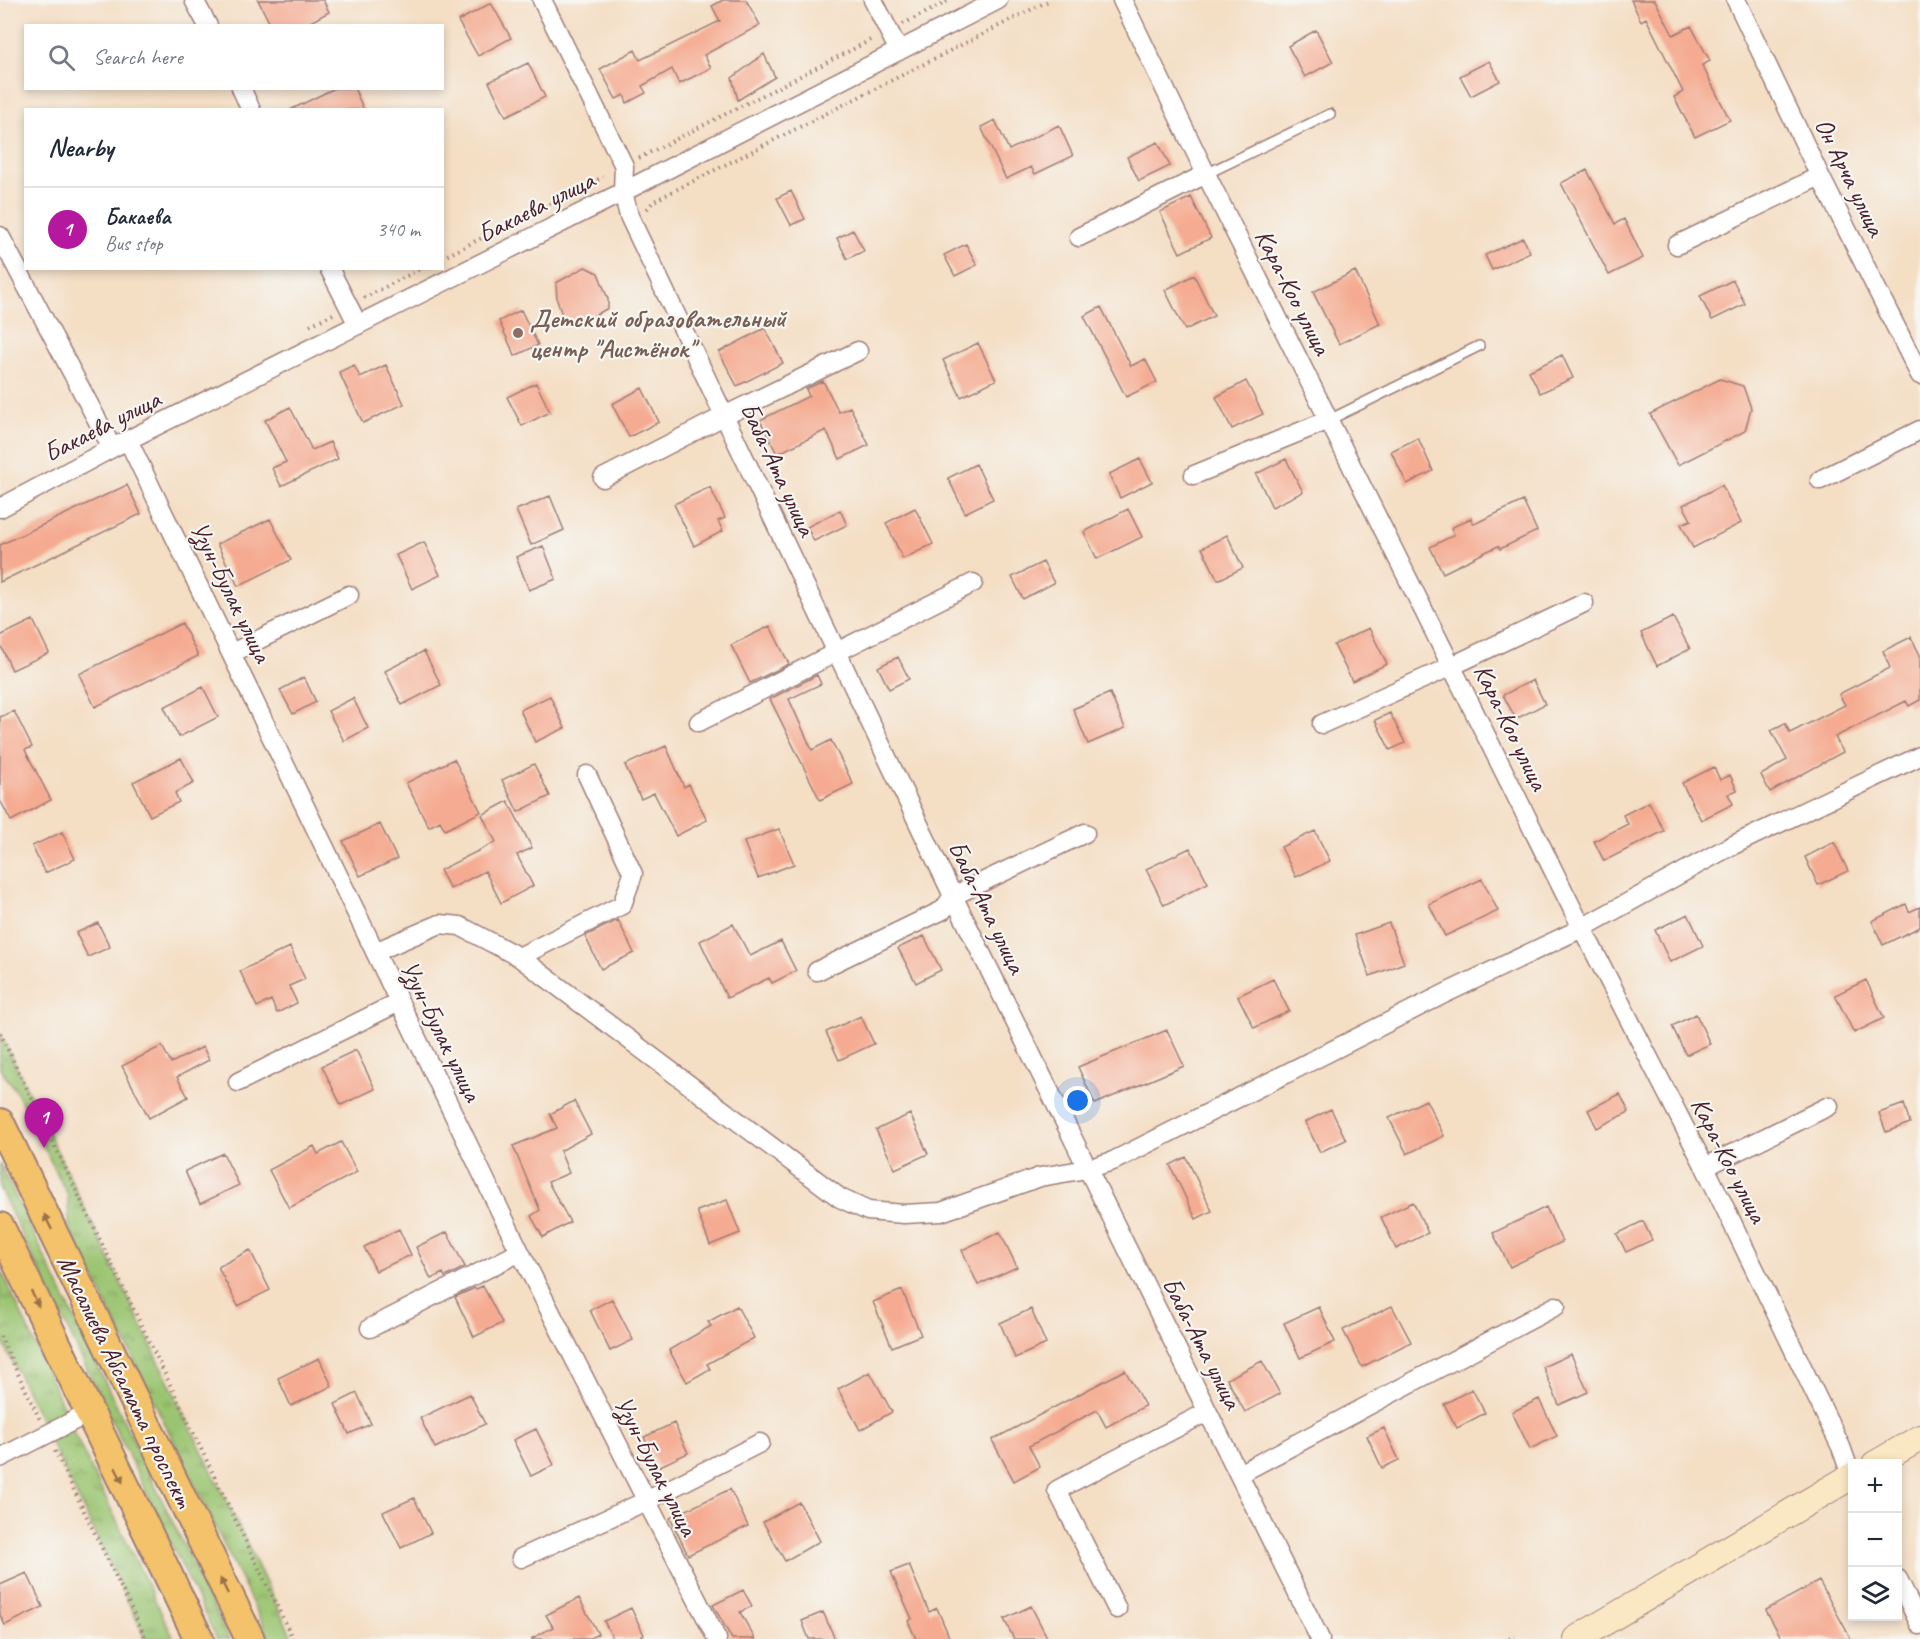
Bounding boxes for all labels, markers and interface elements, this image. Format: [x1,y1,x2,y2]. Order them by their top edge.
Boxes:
search box [24,24,444,90]
icon: search [45,41,78,74]
text: Search here [93,43,183,71]
street label: Он Арча улица [1807,112,1893,243]
text: Nearby [48,131,113,164]
street label: Бакаева улица [472,163,601,250]
text: Бакаева [105,203,170,231]
text: 1 [63,217,72,242]
text: 340 m [377,217,420,242]
street label: Кара-Коо улица [1247,224,1339,362]
text: Bus stop [105,231,163,256]
place label: Детский образовательный центр "Аистёнок" [530,302,788,365]
marker: Детский образовательный центр "Аистёнок" [511,326,525,340]
street label: Бакаева улица [38,382,167,469]
street label: Баба-Ата улица [733,397,824,543]
street label: Узун-Булак улица [182,516,280,669]
street label: Кара-Коо улица [1466,658,1556,797]
street label: Баба-Ата улица [941,835,1034,980]
street label: Узун-Булак улица [392,955,490,1108]
your location [1063,1086,1092,1115]
street label: Кара-Коо улица [1683,1092,1775,1230]
pin: 1 [24,1098,63,1148]
one-way arrow [43,1213,52,1230]
street label: Масалиева Абсамата проспект [50,1250,201,1514]
street label: Баба-Ата улица [1155,1271,1250,1416]
one-way arrow [29,1290,39,1308]
street label: Узун-Булак улица [606,1391,706,1543]
map controls [1848,1459,1902,1621]
button: + [1848,1459,1902,1513]
one-way arrow [115,1466,124,1483]
button: − [1848,1513,1902,1567]
button: layers [1848,1567,1902,1621]
one-way arrow [220,1578,229,1595]

